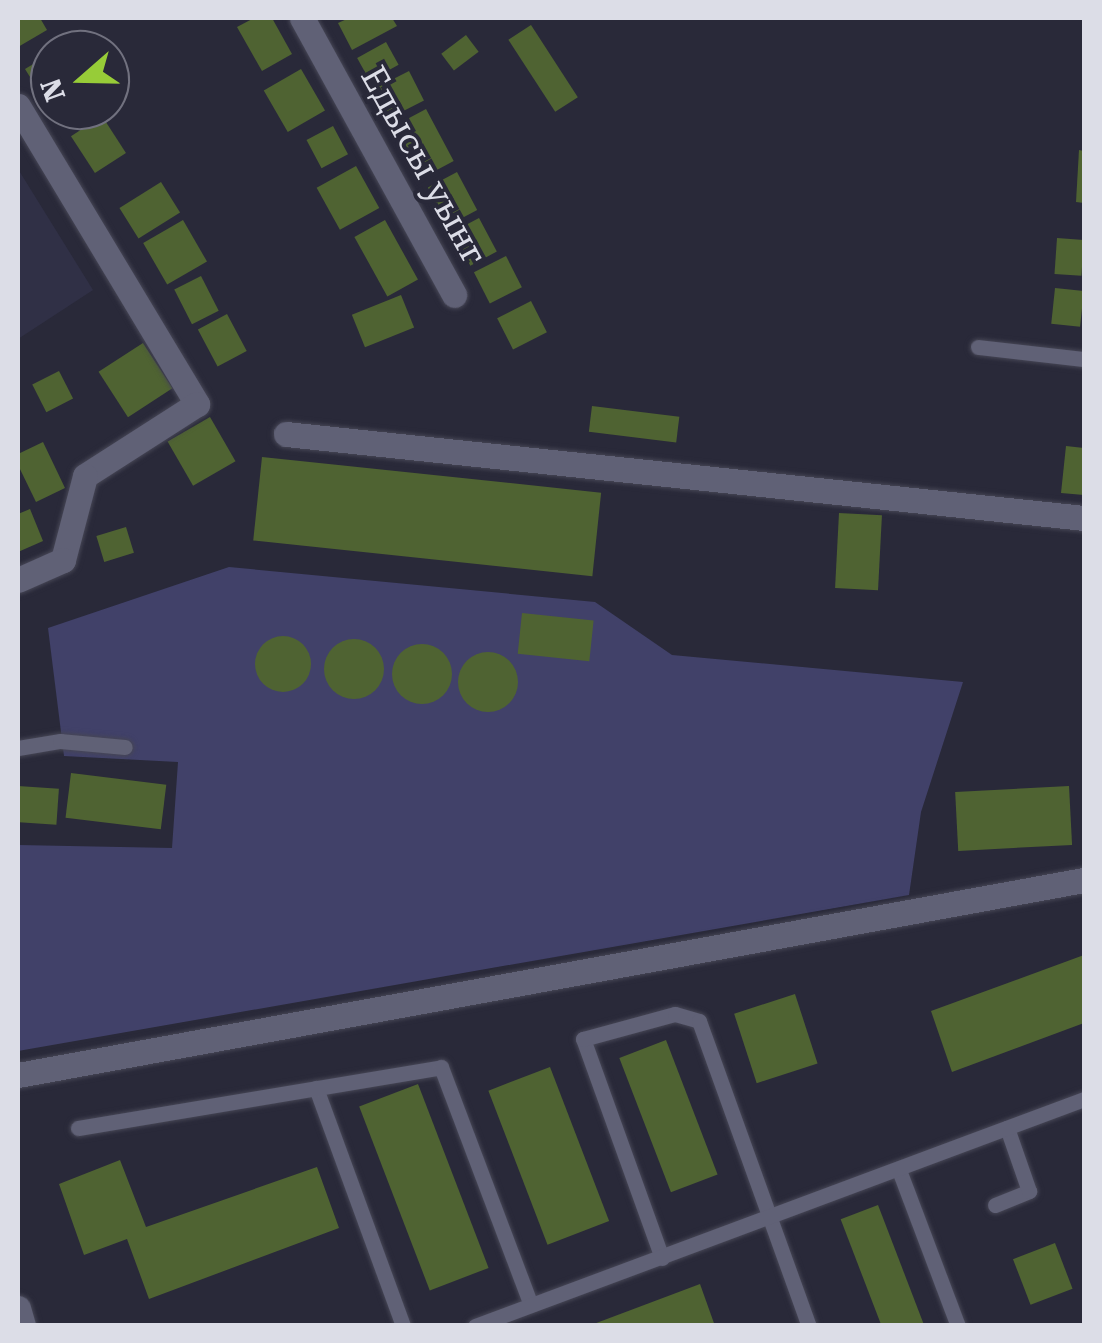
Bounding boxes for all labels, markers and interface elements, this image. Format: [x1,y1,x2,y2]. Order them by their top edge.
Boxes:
north arrow [30,30,130,130]
street label: Едысы уынг [351,59,495,273]
text: N [34,74,72,106]

